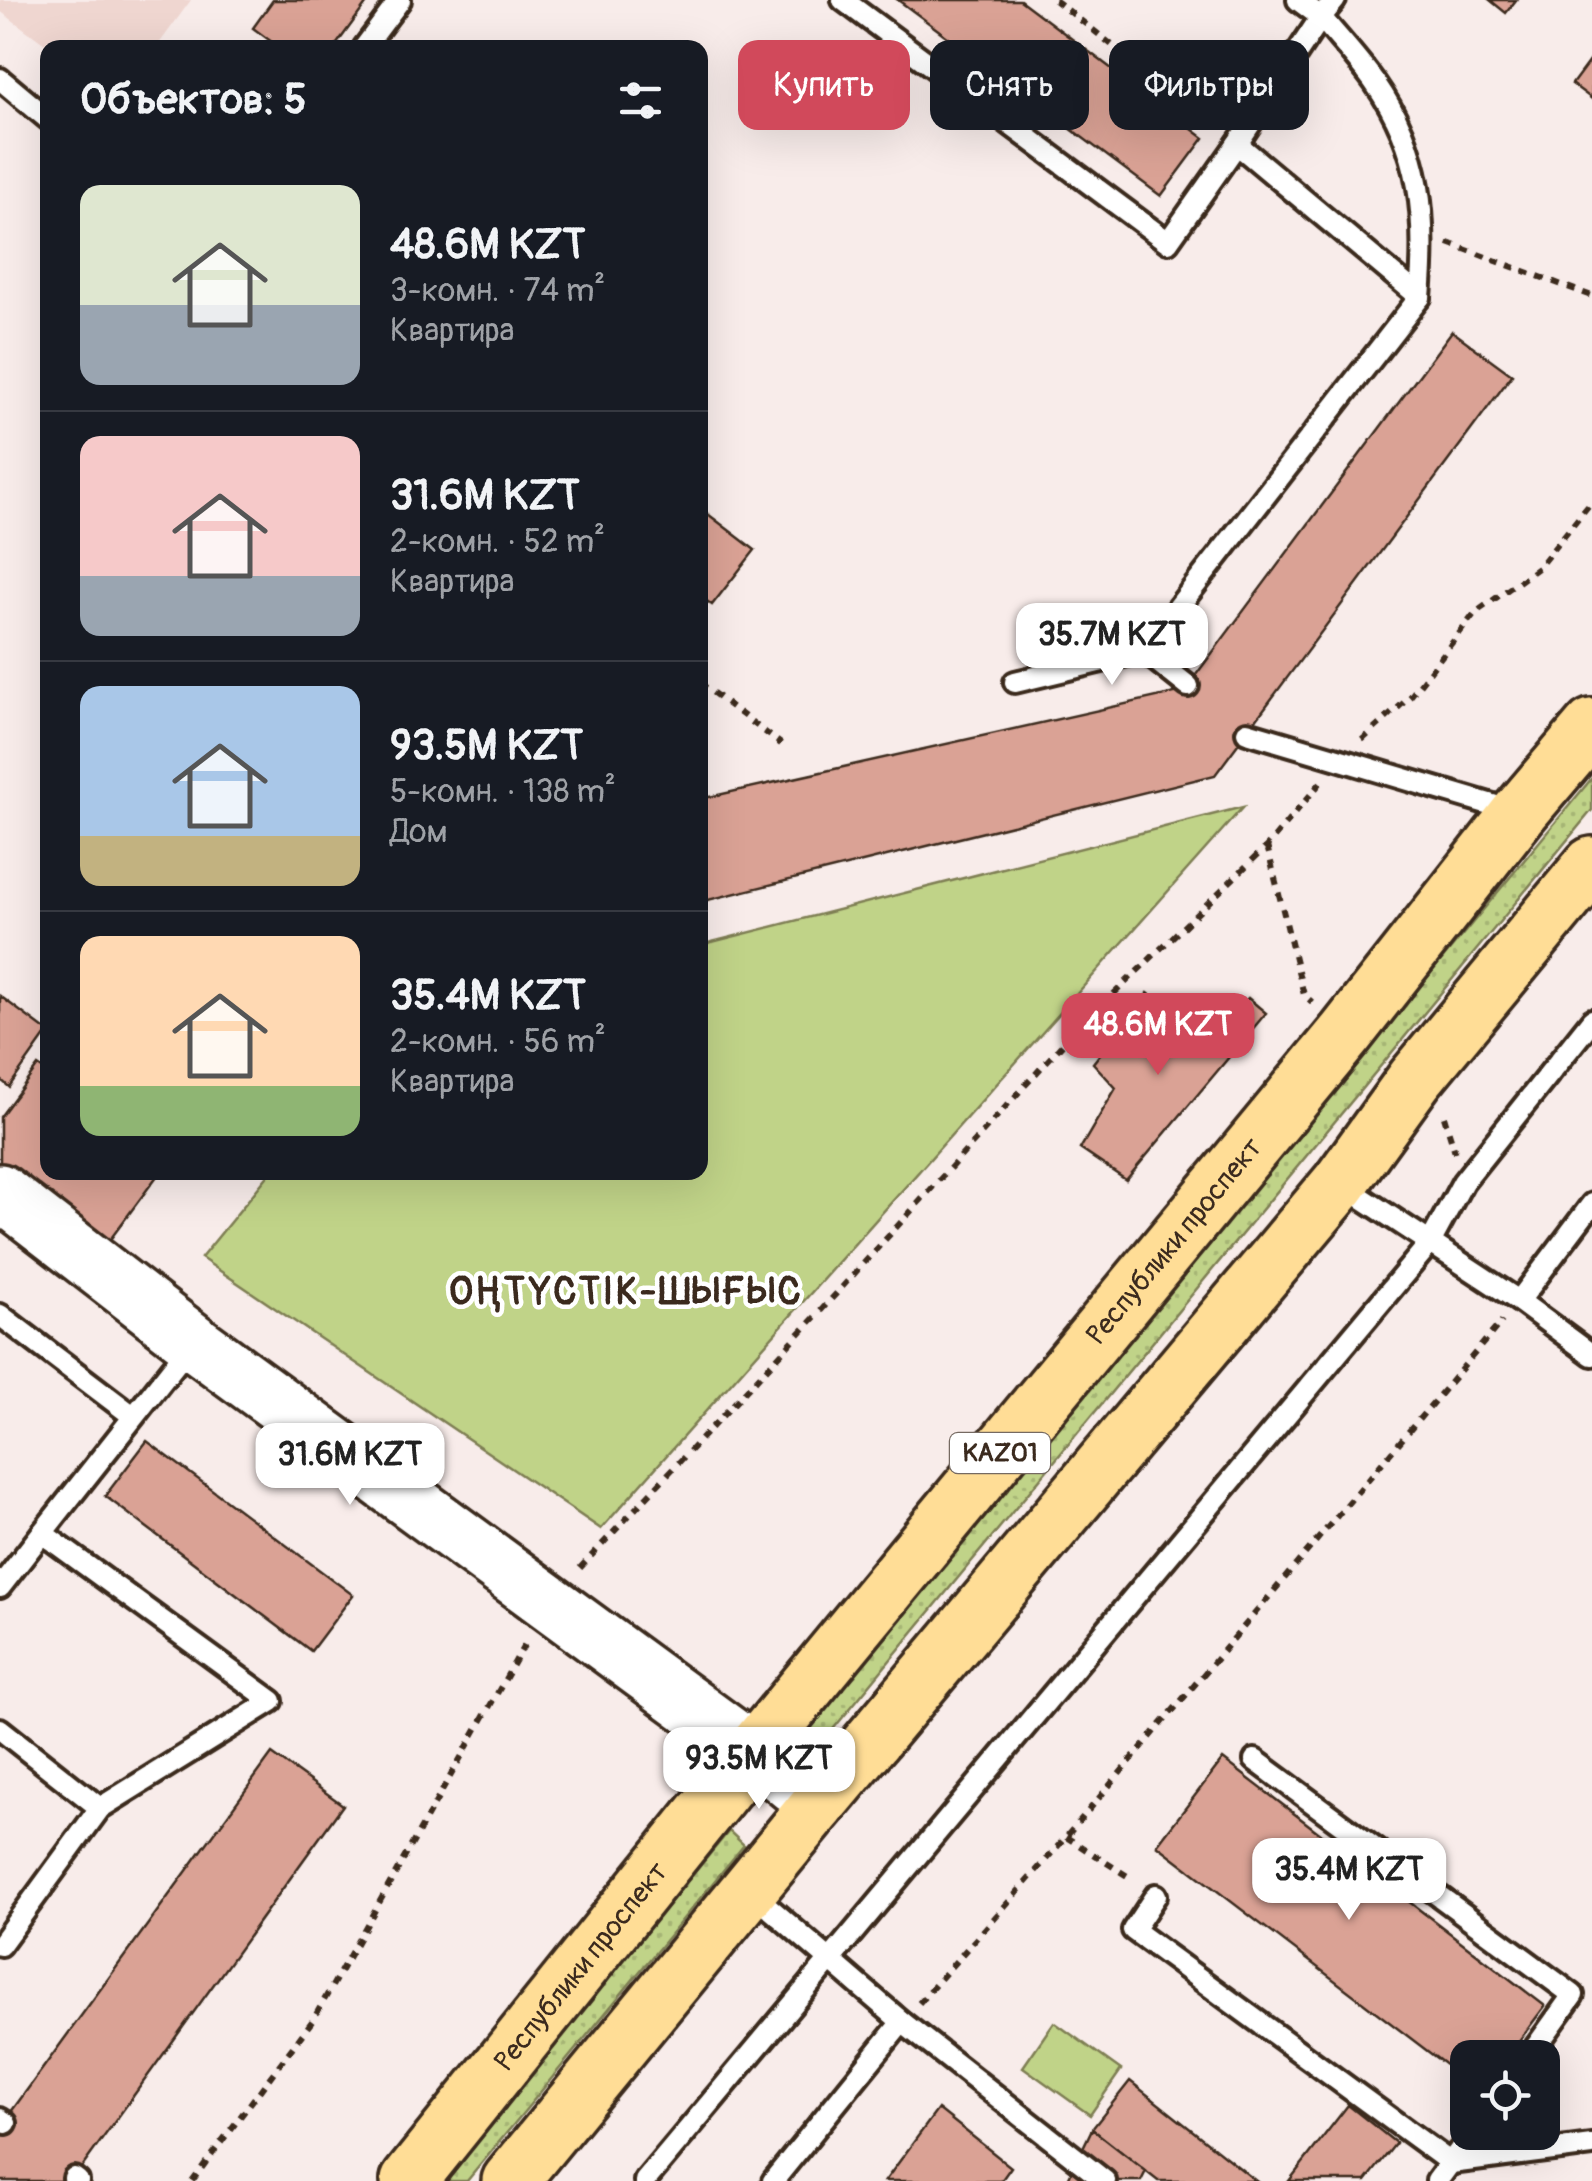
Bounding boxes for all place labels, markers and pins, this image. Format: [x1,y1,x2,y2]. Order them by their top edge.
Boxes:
pin: 35.7M KZT [998,603,1226,688]
pin: 48.6M KZT [1044,993,1272,1078]
pin: 31.6M KZT [236,1423,464,1508]
pin: 93.5M KZT [645,1727,873,1812]
pin: 35.4M KZT [1235,1838,1463,1923]

